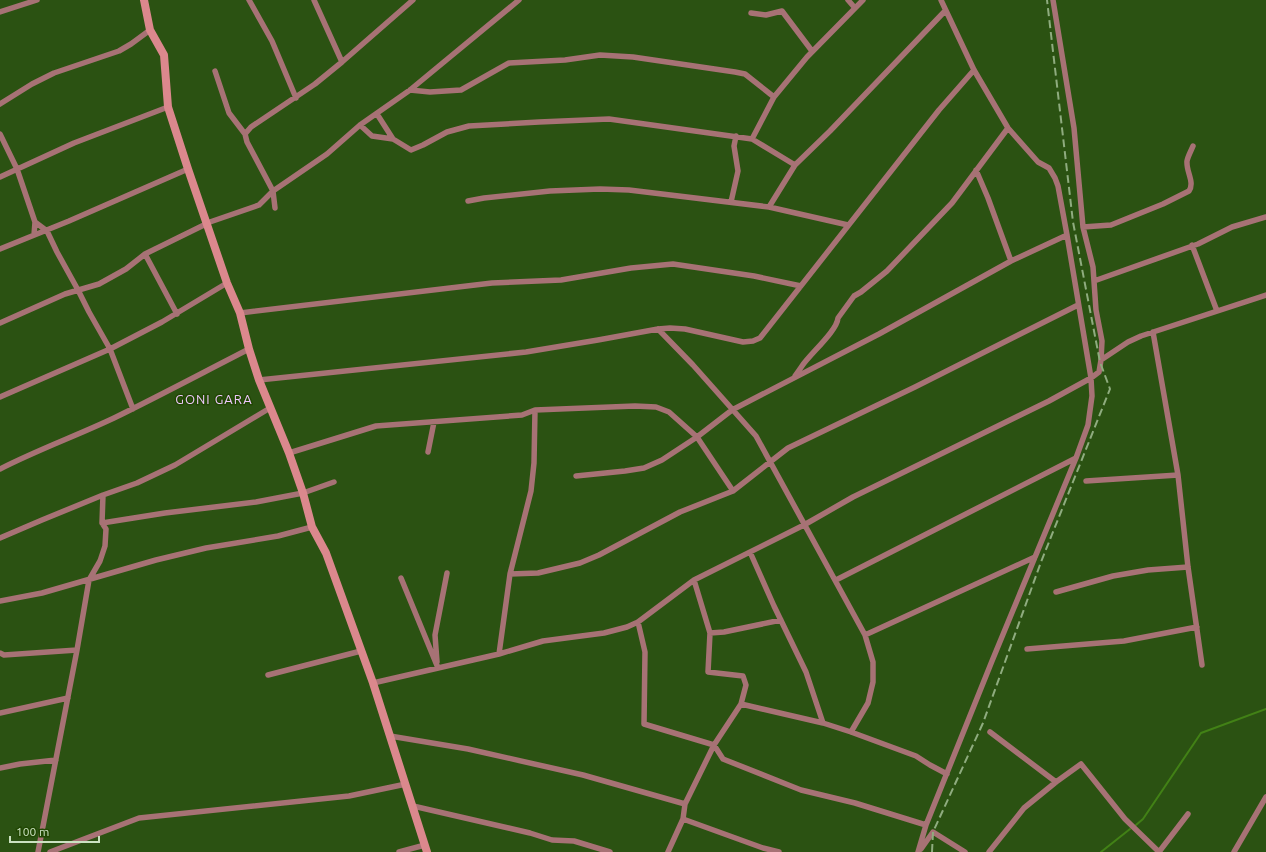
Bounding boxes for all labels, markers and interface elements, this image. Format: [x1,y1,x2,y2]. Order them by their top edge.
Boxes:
district label: GONI GARA [175,392,253,406]
scale bar [10,818,99,844]
text: 100 m [16,825,49,838]

